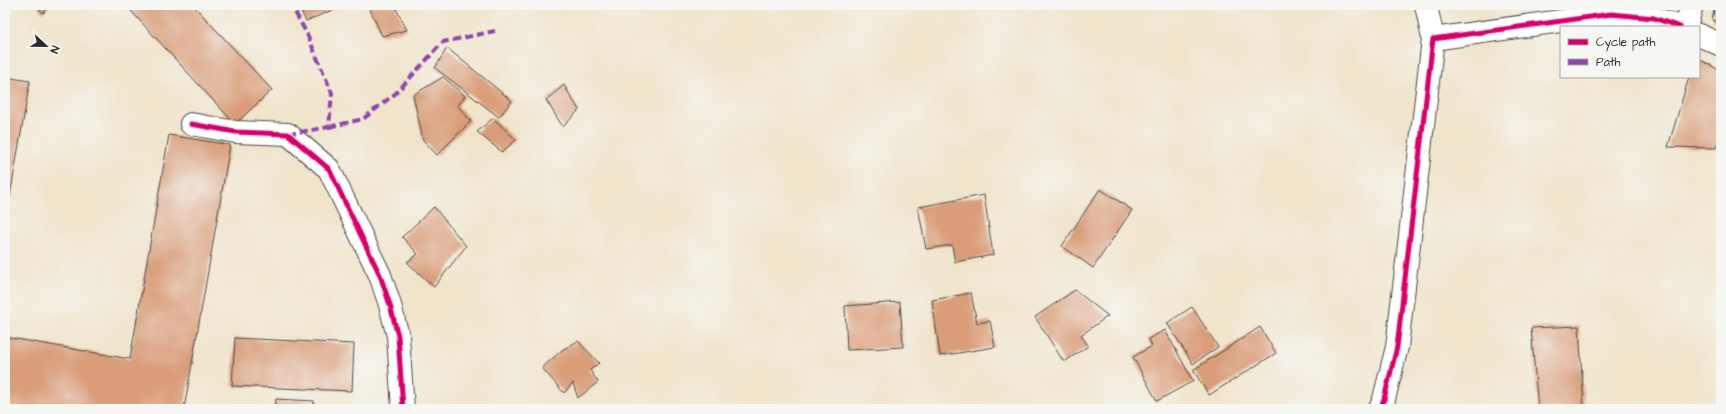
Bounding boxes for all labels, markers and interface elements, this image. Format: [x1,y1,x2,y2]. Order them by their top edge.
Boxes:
north arrow [26,26,66,66]
legend [1560,26,1700,78]
text: Cycle path [1596,34,1655,52]
text: N [47,44,63,56]
text: Path [1596,54,1621,71]

